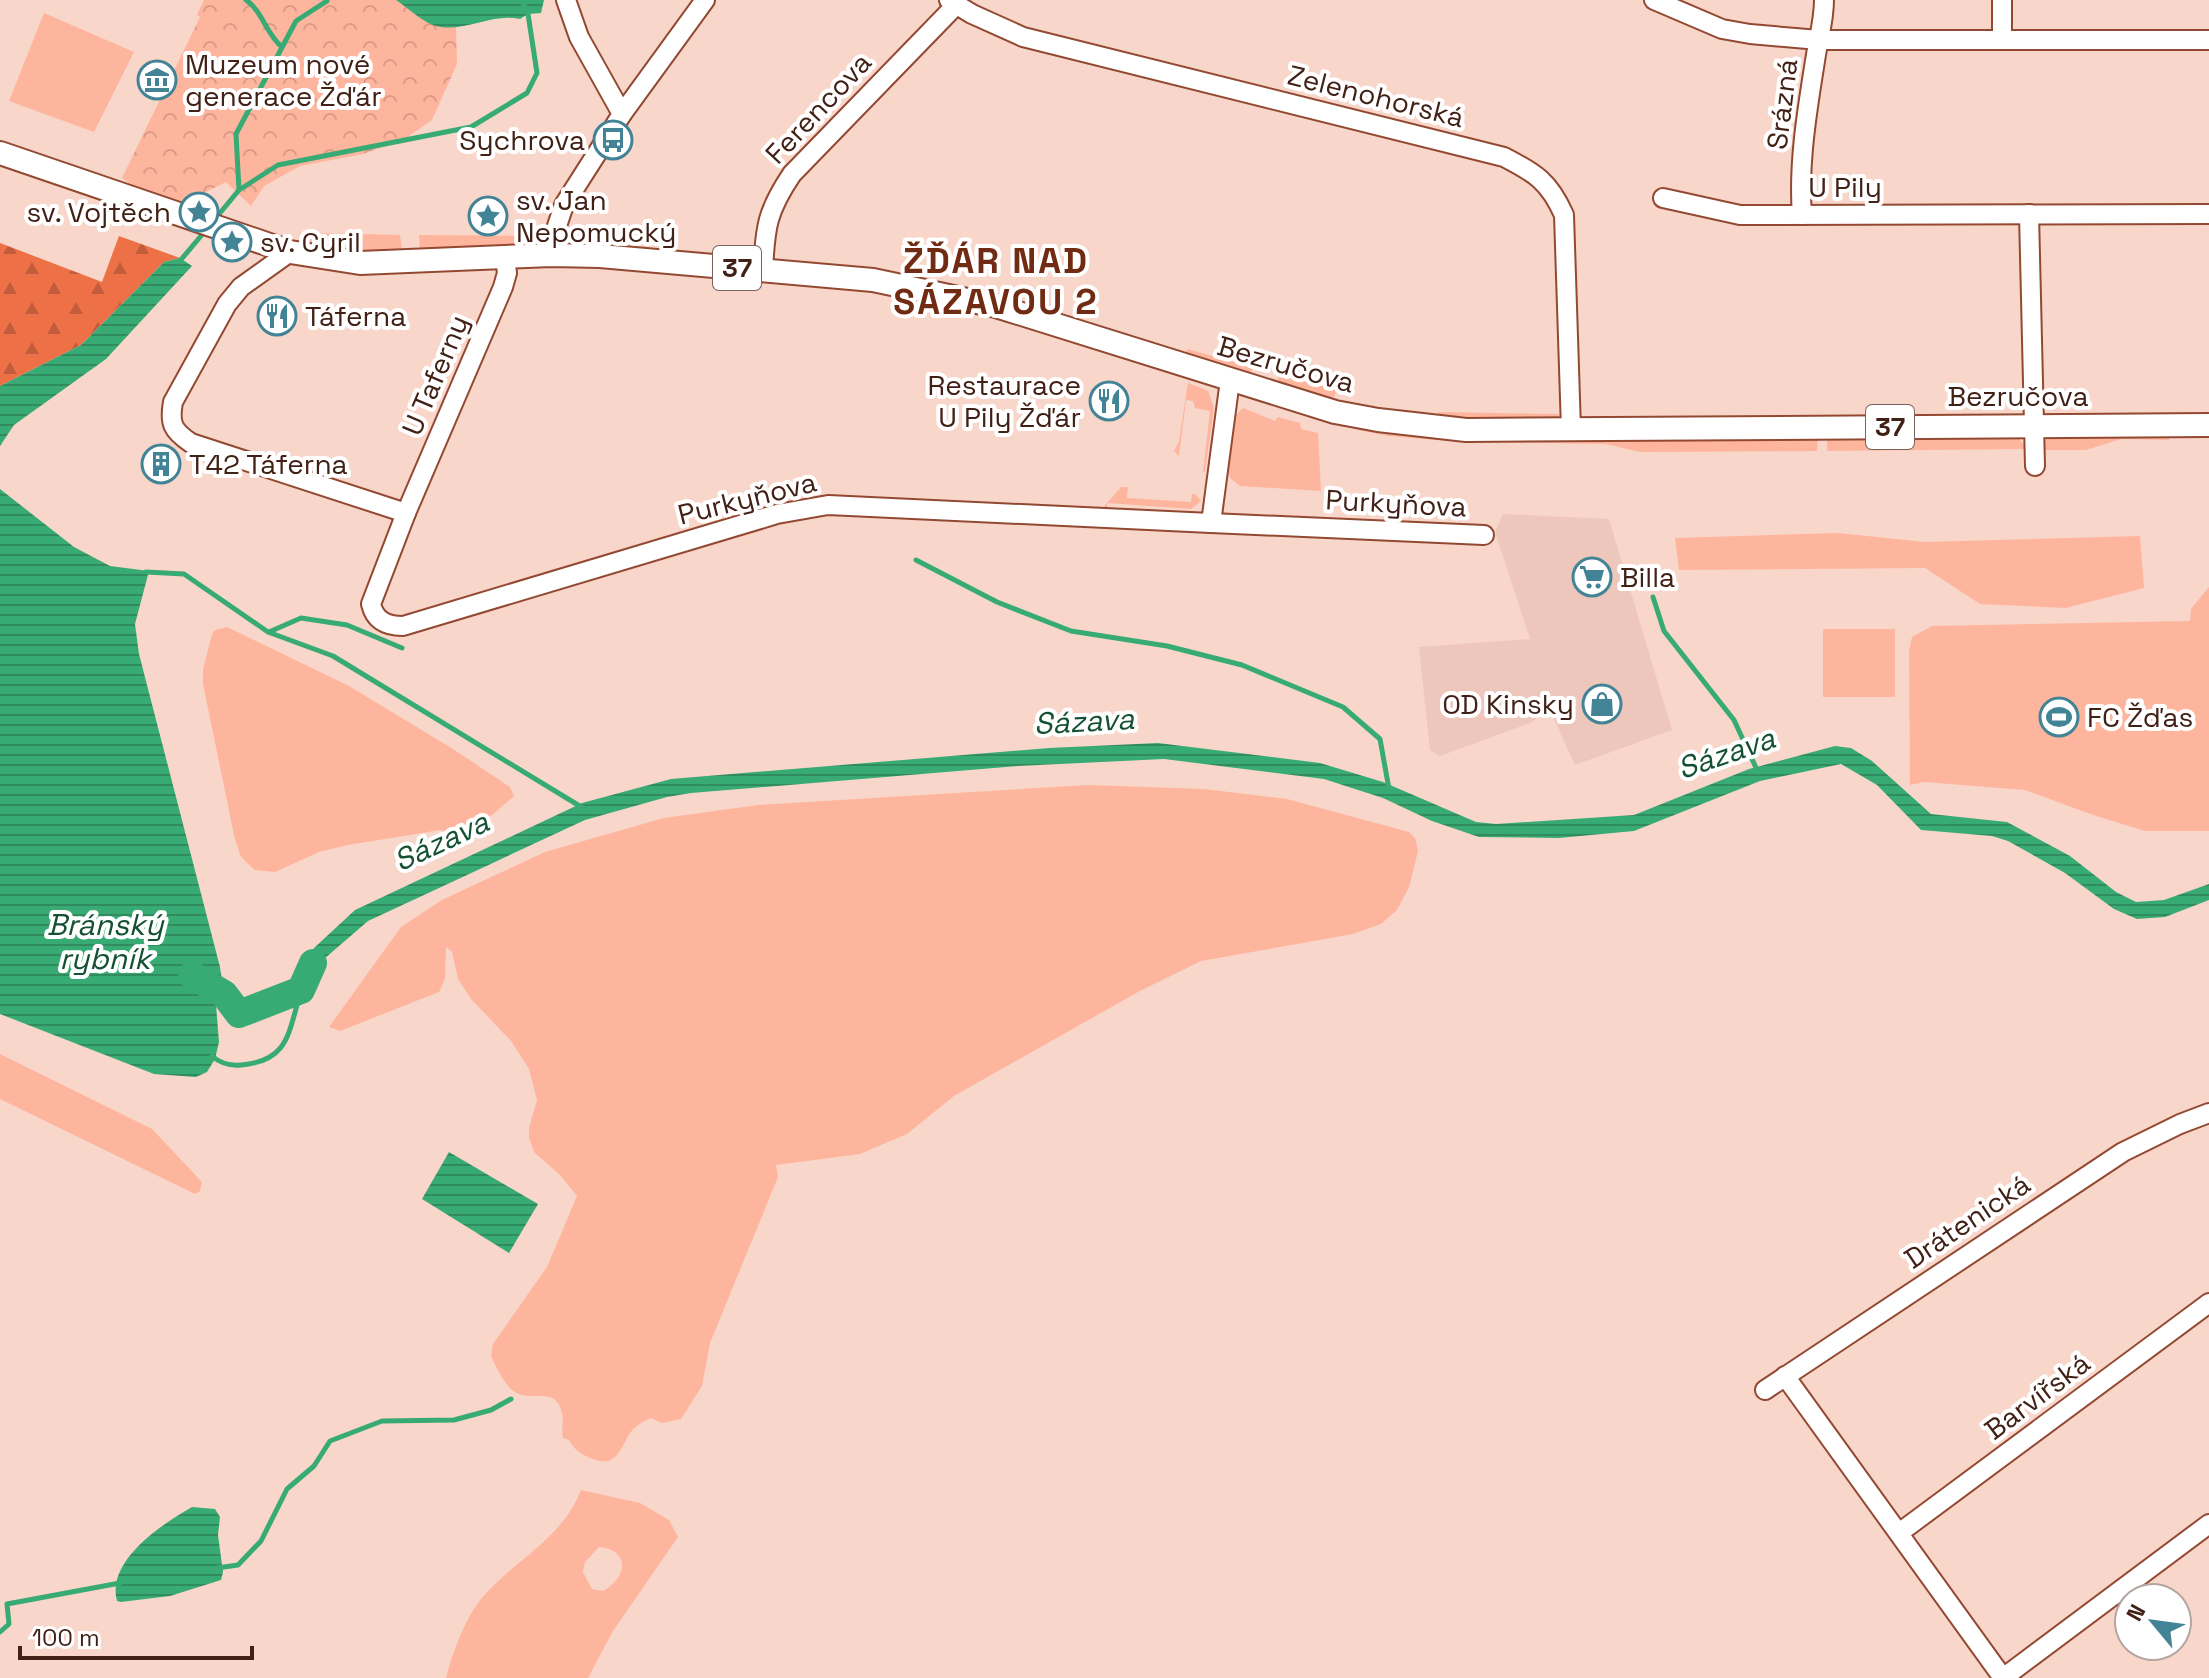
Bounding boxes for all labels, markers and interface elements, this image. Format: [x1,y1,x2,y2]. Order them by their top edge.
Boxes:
street label: Ferencova [757,45,879,171]
place label: Muzeum nové generace Žďár [185,46,382,114]
street label: Zelenohorská [1284,57,1468,135]
street label: Srázná [1759,57,1805,151]
museum icon: Muzeum nové generace Žďár [136,59,178,101]
bus stop icon: Sychrova [592,119,634,161]
place label: Sychrova [459,122,585,158]
street label: U Pily [1808,169,1882,205]
place label: sv. Jan Nepomucký [516,182,676,250]
place icon: sv. Vojtěch [178,191,220,233]
place label: sv. Vojtěch [27,194,171,230]
place icon: sv. Jan Nepomucký [467,195,509,237]
place icon: sv. Cyril [211,221,253,263]
place label: sv. Cyril [260,224,361,260]
district label: ŽĎÁR NAD SÁZAVOU 2 [893,238,1099,325]
road number: 37 [713,246,761,290]
restaurant icon: Táferna [256,295,298,337]
place label: Táferna [305,298,406,334]
street label: U Taferny [394,309,476,441]
street label: Bezručova [1213,327,1359,401]
place label: Restaurace U Pily Žďár [928,367,1081,435]
street label: Bezručova [1947,378,2089,414]
restaurant icon: Restaurace U Pily Žďár [1088,380,1130,422]
road number: 37 [1866,405,1914,449]
building icon: T42 Táferna [140,443,182,485]
place label: T42 Táferna [189,446,348,482]
street label: Purkyňova [674,463,820,533]
street label: Purkyňova [1324,481,1468,525]
supermarket icon: Billa [1571,556,1613,598]
place label: Billa [1620,559,1675,595]
shop icon: OD Kinsky [1581,683,1623,725]
place label: OD Kinsky [1442,686,1574,722]
sports icon: FC Žďas [2038,696,2080,738]
water label: Sázava [1033,699,1136,743]
place label: FC Žďas [2087,699,2193,735]
water label: Sázava [1672,718,1781,788]
water label: Sázava [387,802,496,880]
water label: Bránský rybník [47,905,165,978]
street label: Drátenická [1897,1166,2037,1276]
street label: Barvířská [1977,1345,2097,1447]
north arrow [2113,1582,2193,1662]
text: N [2120,1599,2151,1626]
scale bar [20,1610,252,1660]
text: 100 m [32,1622,100,1653]

